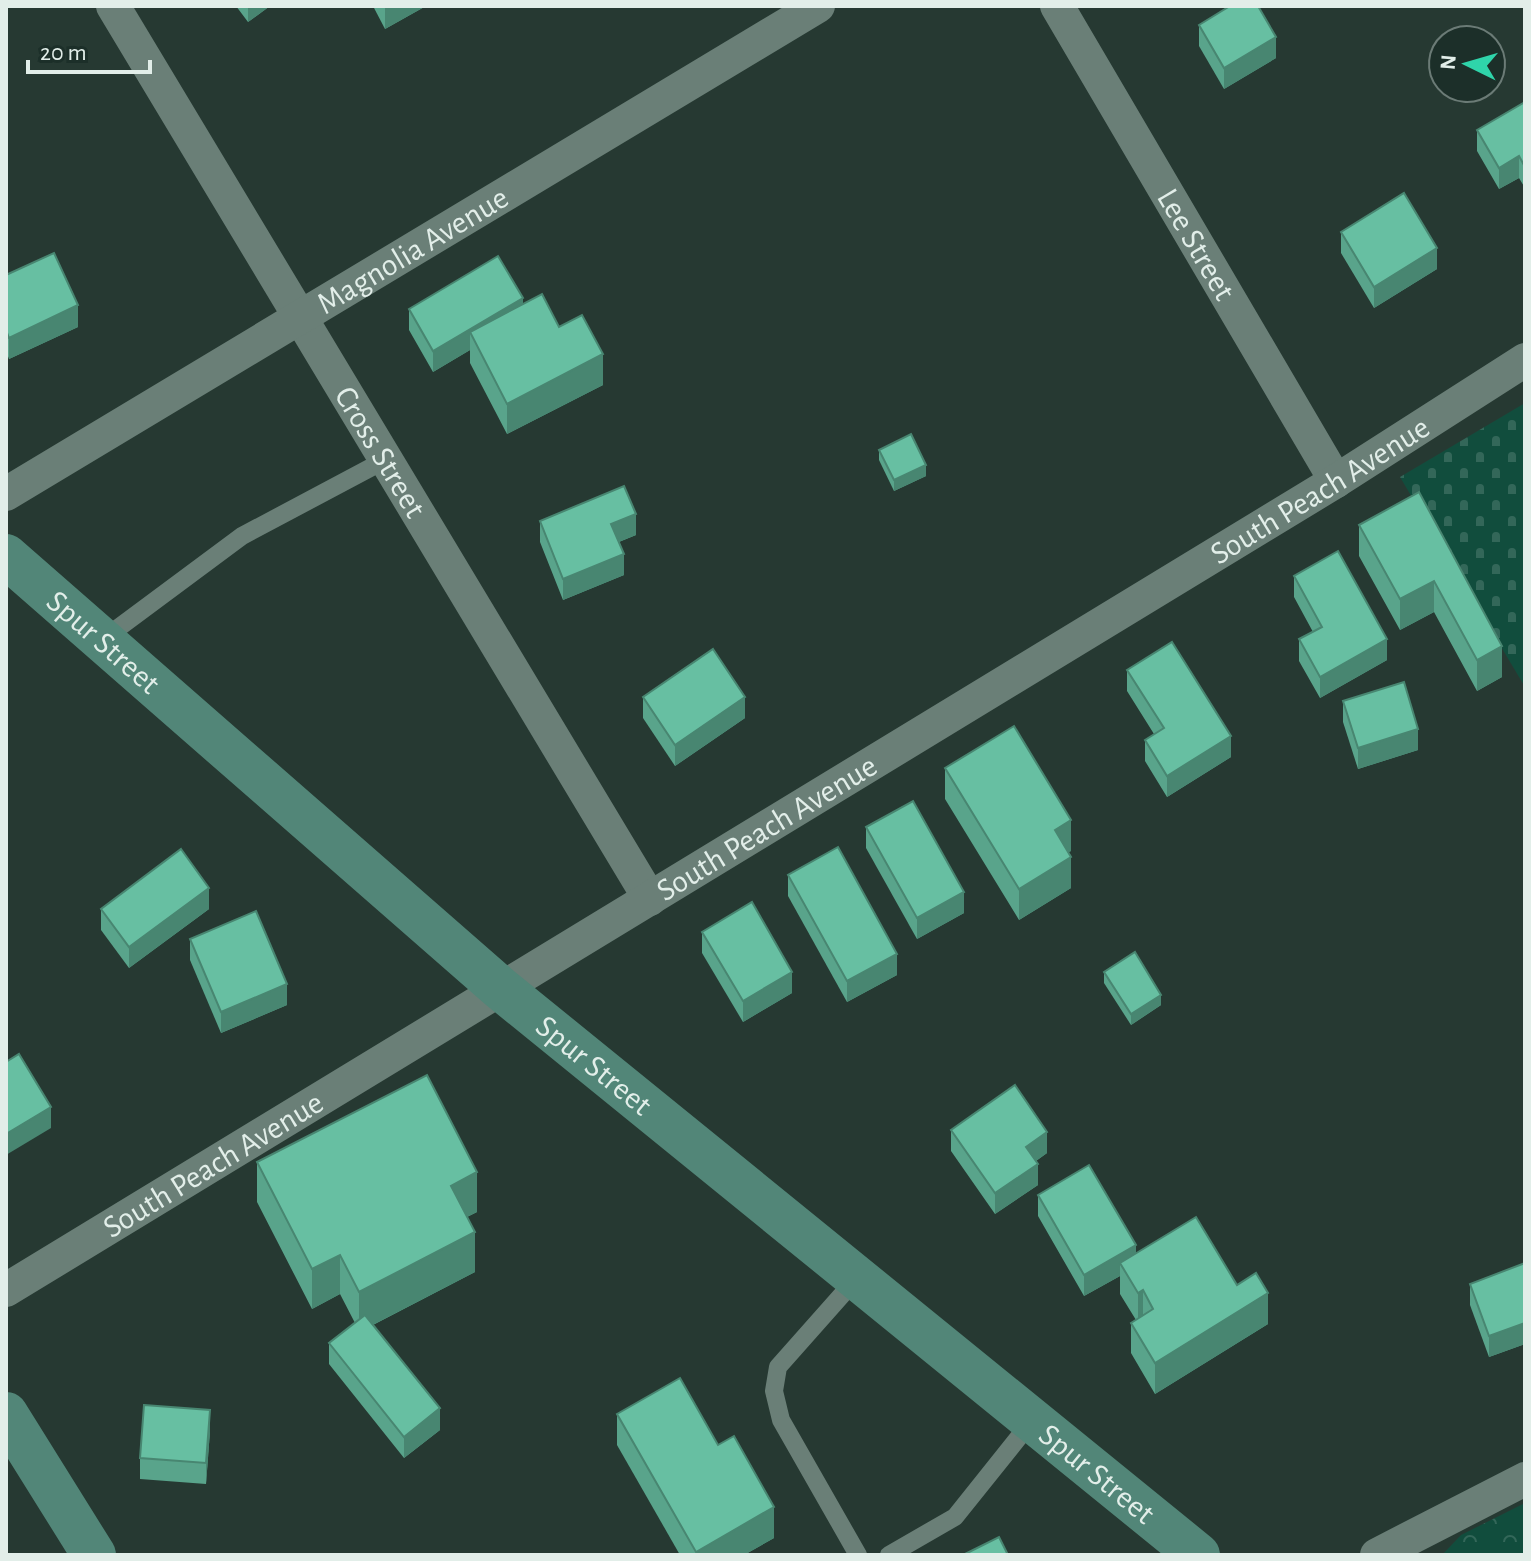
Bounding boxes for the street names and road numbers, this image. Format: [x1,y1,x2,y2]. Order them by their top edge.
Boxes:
street label: Magnolia Avenue [312,181,514,320]
street label: Lee Street [1151,183,1241,306]
street label: Cross Street [329,381,432,523]
street label: South Peach Avenue [1205,411,1435,570]
street label: Spur Street [41,585,166,700]
street label: South Peach Avenue [651,749,882,907]
street label: Spur Street [530,1009,658,1122]
street label: South Peach Avenue [98,1086,329,1244]
street label: Spur Street [1033,1418,1161,1530]

